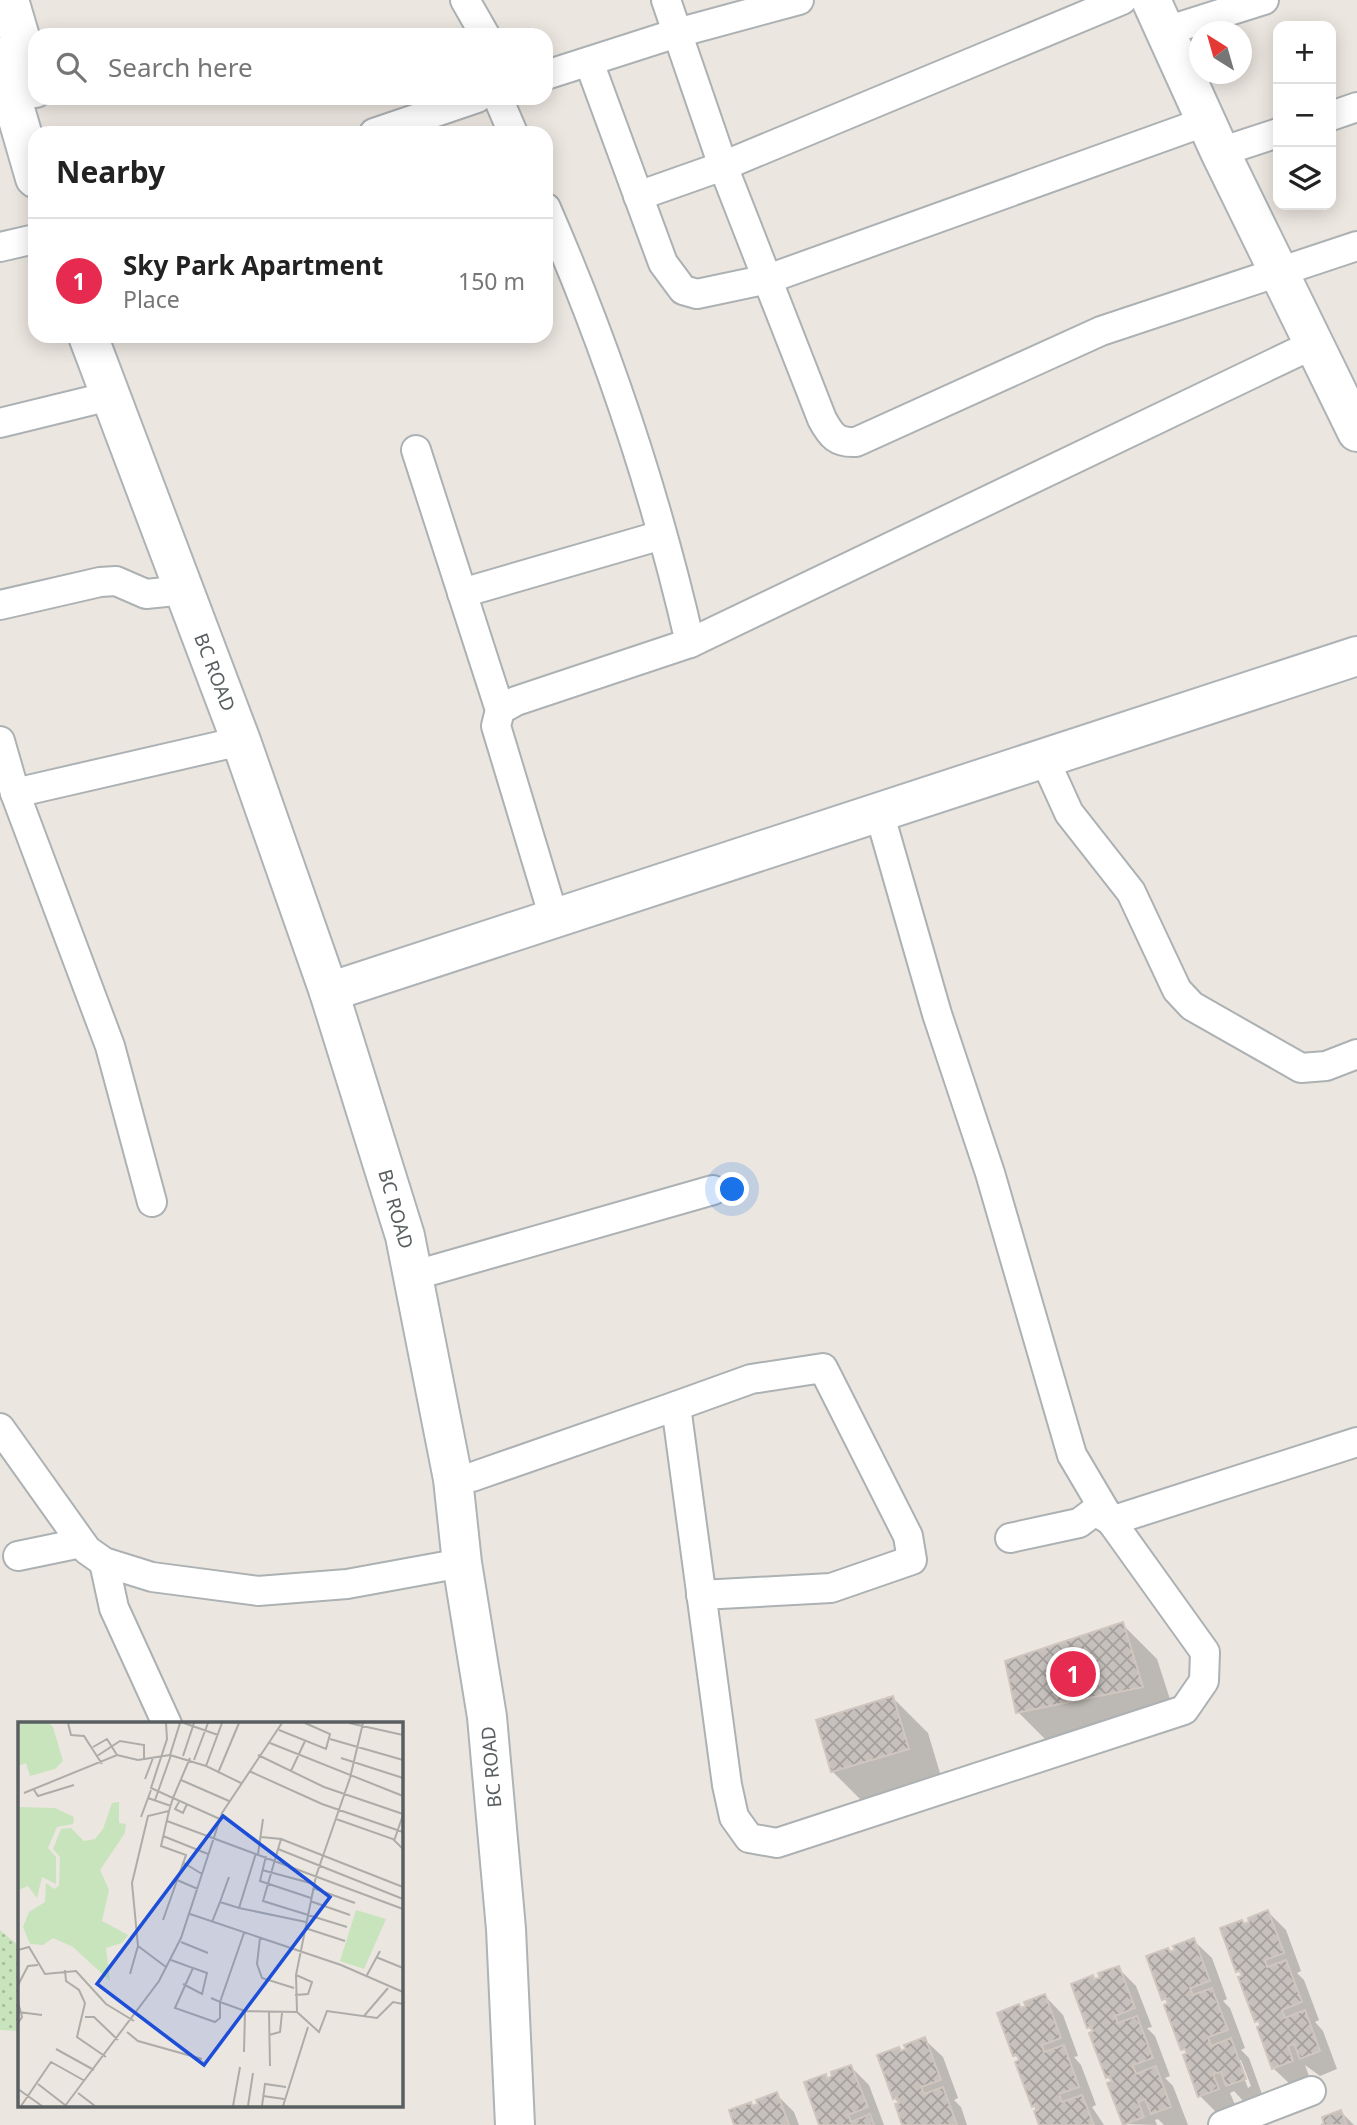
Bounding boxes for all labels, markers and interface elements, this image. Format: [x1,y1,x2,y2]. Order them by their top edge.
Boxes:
north arrow [1189,21,1252,84]
map controls [1273,21,1336,210]
button: + [1273,21,1336,84]
search box [28,28,553,105]
icon: search [52,48,90,86]
text: Search here [108,49,253,85]
button: − [1273,84,1336,147]
button: layers [1273,147,1336,210]
text: Nearby [56,151,165,192]
text: Sky Park Apartment [123,247,383,283]
text: 1 [72,265,86,297]
text: 150 m [458,265,525,297]
text: Place [123,283,180,315]
street label: BC ROAD [188,629,242,715]
street label: BC ROAD [372,1166,420,1252]
your location [715,1172,749,1206]
pin: 1 [1050,1648,1096,1700]
inset map [18,1722,402,2108]
street label: BC ROAD [474,1725,508,1809]

